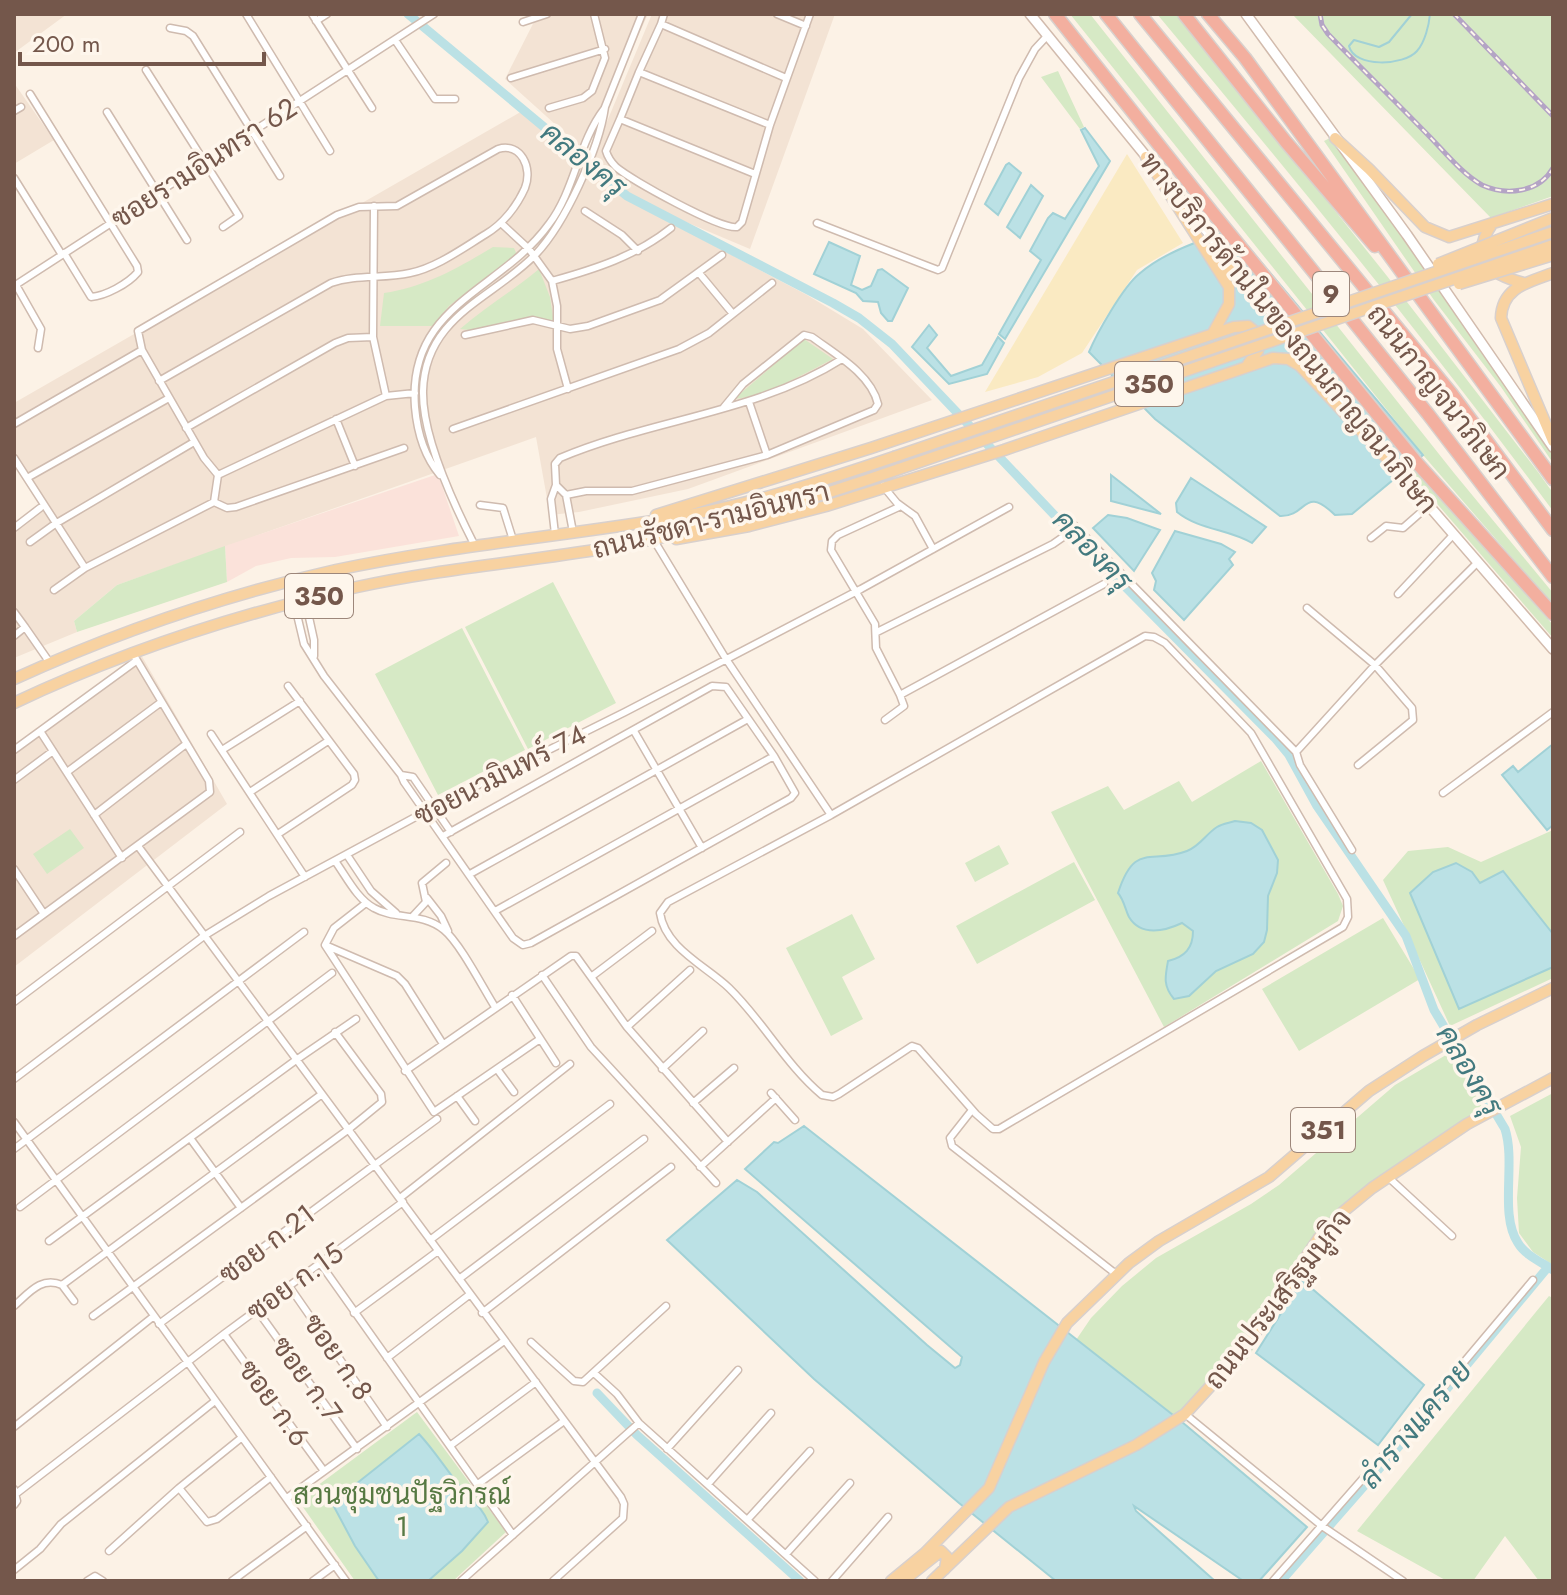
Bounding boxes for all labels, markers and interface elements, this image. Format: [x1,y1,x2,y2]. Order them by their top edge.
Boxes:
scale bar [20,16,264,66]
text: 200 m [32,26,100,61]
street label: ซอยรามอินทรา 62 [103,87,305,239]
water label: คลองครุ [532,111,637,208]
street label: ทางบริการด้านในของถนนกาญจนาภิเษก [1133,146,1445,520]
road number: 9 [1313,272,1349,316]
street label: ถนนกาญจนาภิเษก [1360,298,1518,486]
road number: 350 [1115,362,1183,406]
street label: ถนนรัชดา-รามอินทรา [588,471,834,569]
water label: คลองครุ [1043,499,1144,602]
road number: 350 [285,574,353,618]
street label: ซอยนวมินทร์ 74 [407,714,593,836]
water label: คลองครุ [1426,1016,1515,1125]
road number: 351 [1291,1108,1355,1152]
street label: ซอย ก.21 [210,1194,324,1294]
street label: ถนนประเสริฐมนูกิจ [1194,1200,1362,1398]
street label: ซอย ก.15 [238,1233,352,1331]
street label: ซอย ก.8 [293,1305,383,1409]
street label: ซอย ก.7 [262,1328,352,1431]
water label: ลำรางแคราย [1348,1350,1482,1498]
street label: ซอย ก.6 [228,1351,320,1455]
park label: สวนชุมชนปัฐวิกรณ์ 1 [293,1474,511,1547]

